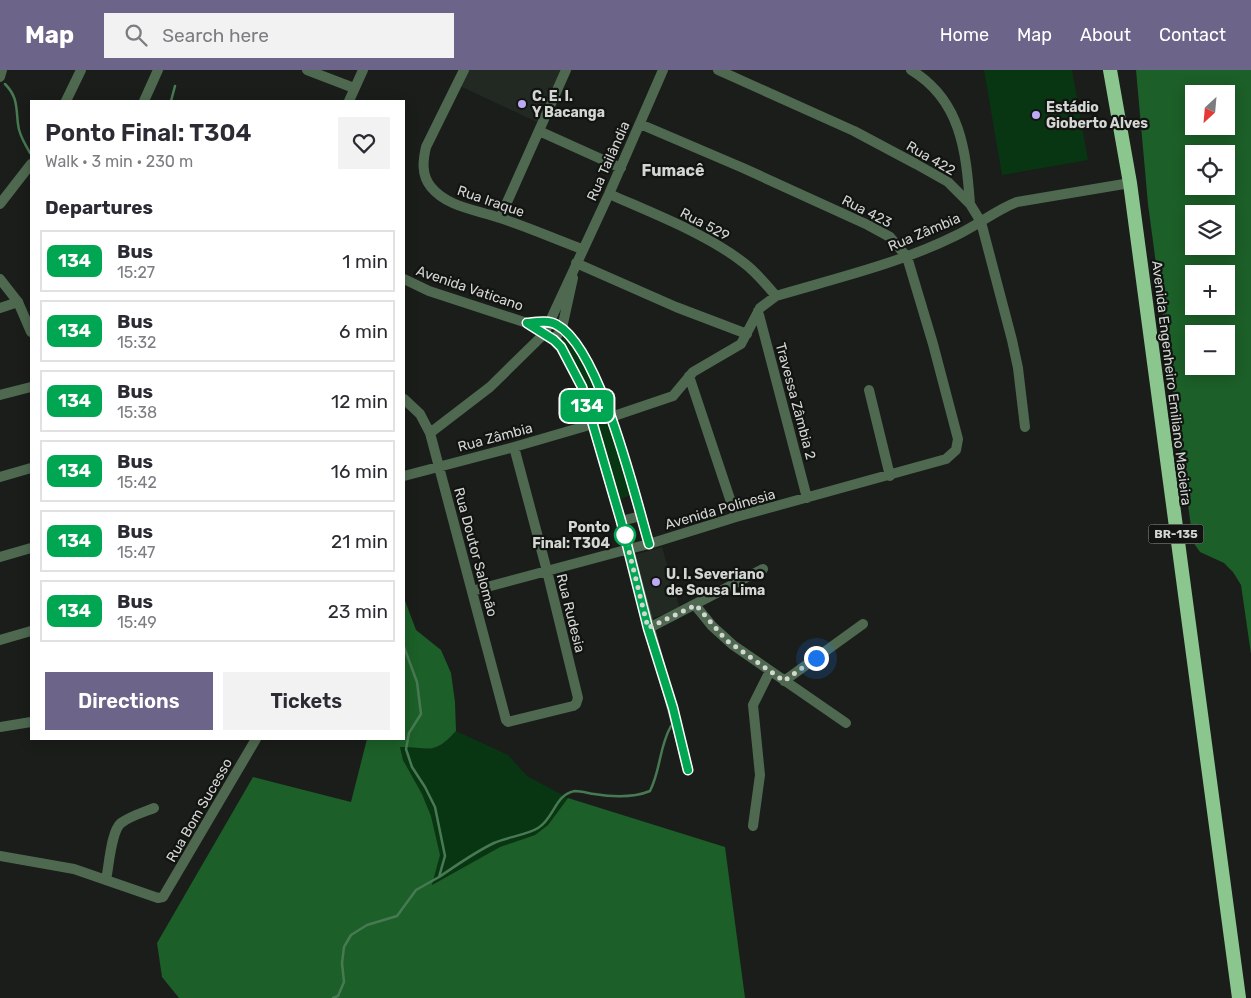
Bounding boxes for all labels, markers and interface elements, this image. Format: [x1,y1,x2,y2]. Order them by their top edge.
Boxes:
search box [104,13,454,58]
text: Map [25,21,74,49]
icon: search [122,21,150,49]
text: Search here [162,24,269,47]
text: Home [940,24,989,46]
text: Map [1017,24,1052,46]
text: About [1080,24,1131,46]
text: Contact [1159,24,1226,46]
north arrow [1185,85,1235,135]
map controls [1185,85,1235,375]
place label: C. E. I. Y Bacanga [532,88,605,121]
marker: C. E. I. Y Bacanga [516,98,528,110]
place label: Estádio Gioberto Alves [1046,99,1148,132]
marker: Estádio Gioberto Alves [1030,109,1042,121]
button: heart [338,117,390,169]
text: Ponto Final: T304 [45,119,252,147]
street label: Rua Tailândia [583,119,634,204]
street label: Rua 422 [903,138,958,179]
button: locate [1185,145,1235,195]
text: Walk · 3 min · 230 m [45,152,193,171]
district label: Fumacê [641,161,705,180]
street label: Rua Iraque [455,182,527,221]
street label: Rua 423 [839,192,895,231]
text: Departures [45,196,153,219]
street label: Rua 529 [677,204,732,245]
button: layers [1185,205,1235,255]
street label: Rua Zâmbia [886,210,963,255]
text: Bus [117,240,153,263]
text: 134 [58,250,91,272]
text: 1 min [342,250,388,273]
street label: Avenida Engenheiro Emiliano Macieira [1148,260,1195,506]
street label: Avenida Vaticano [414,262,526,315]
text: 15:27 [117,263,155,282]
button: + [1185,265,1235,315]
text: Bus [117,310,153,333]
text: 134 [58,320,91,342]
text: 6 min [339,320,388,343]
button: − [1185,325,1235,375]
text: 15:32 [117,333,156,352]
street label: Travessa Zâmbia 2 [772,341,819,461]
text: Bus [117,380,153,403]
text: 134 [58,390,91,412]
text: 12 min [331,390,388,413]
line badge: 134 [558,390,616,422]
text: 134 [570,395,604,417]
text: 15:38 [117,403,157,422]
street label: Rua Zâmbia [456,419,534,456]
text: Bus [117,450,153,473]
text: 134 [58,460,91,482]
text: 16 min [331,460,388,483]
text: 15:42 [117,473,157,492]
street label: Rua Doutor Salomão [450,486,501,619]
street label: Avenida Polinesia [663,486,777,533]
place label: Ponto Final: T304 [532,519,610,552]
text: Bus [117,520,153,543]
marker: Ponto Final: T304 [614,524,636,546]
road number: BR-135 [1148,524,1204,544]
text: 134 [58,530,91,552]
text: 21 min [331,530,388,553]
text: 15:47 [117,543,155,562]
place label: U. I. Severiano de Sousa Lima [666,566,765,599]
street label: Rua Rudesia [552,572,589,654]
marker: U. I. Severiano de Sousa Lima [650,576,662,588]
text: Bus [117,590,153,613]
text: 134 [58,600,91,622]
text: 23 min [328,600,388,623]
text: 15:49 [117,613,157,632]
your location [804,646,829,671]
button: Directions [45,672,213,730]
button: Tickets [223,672,390,730]
street label: Rua Bom Sucesso [163,755,236,865]

